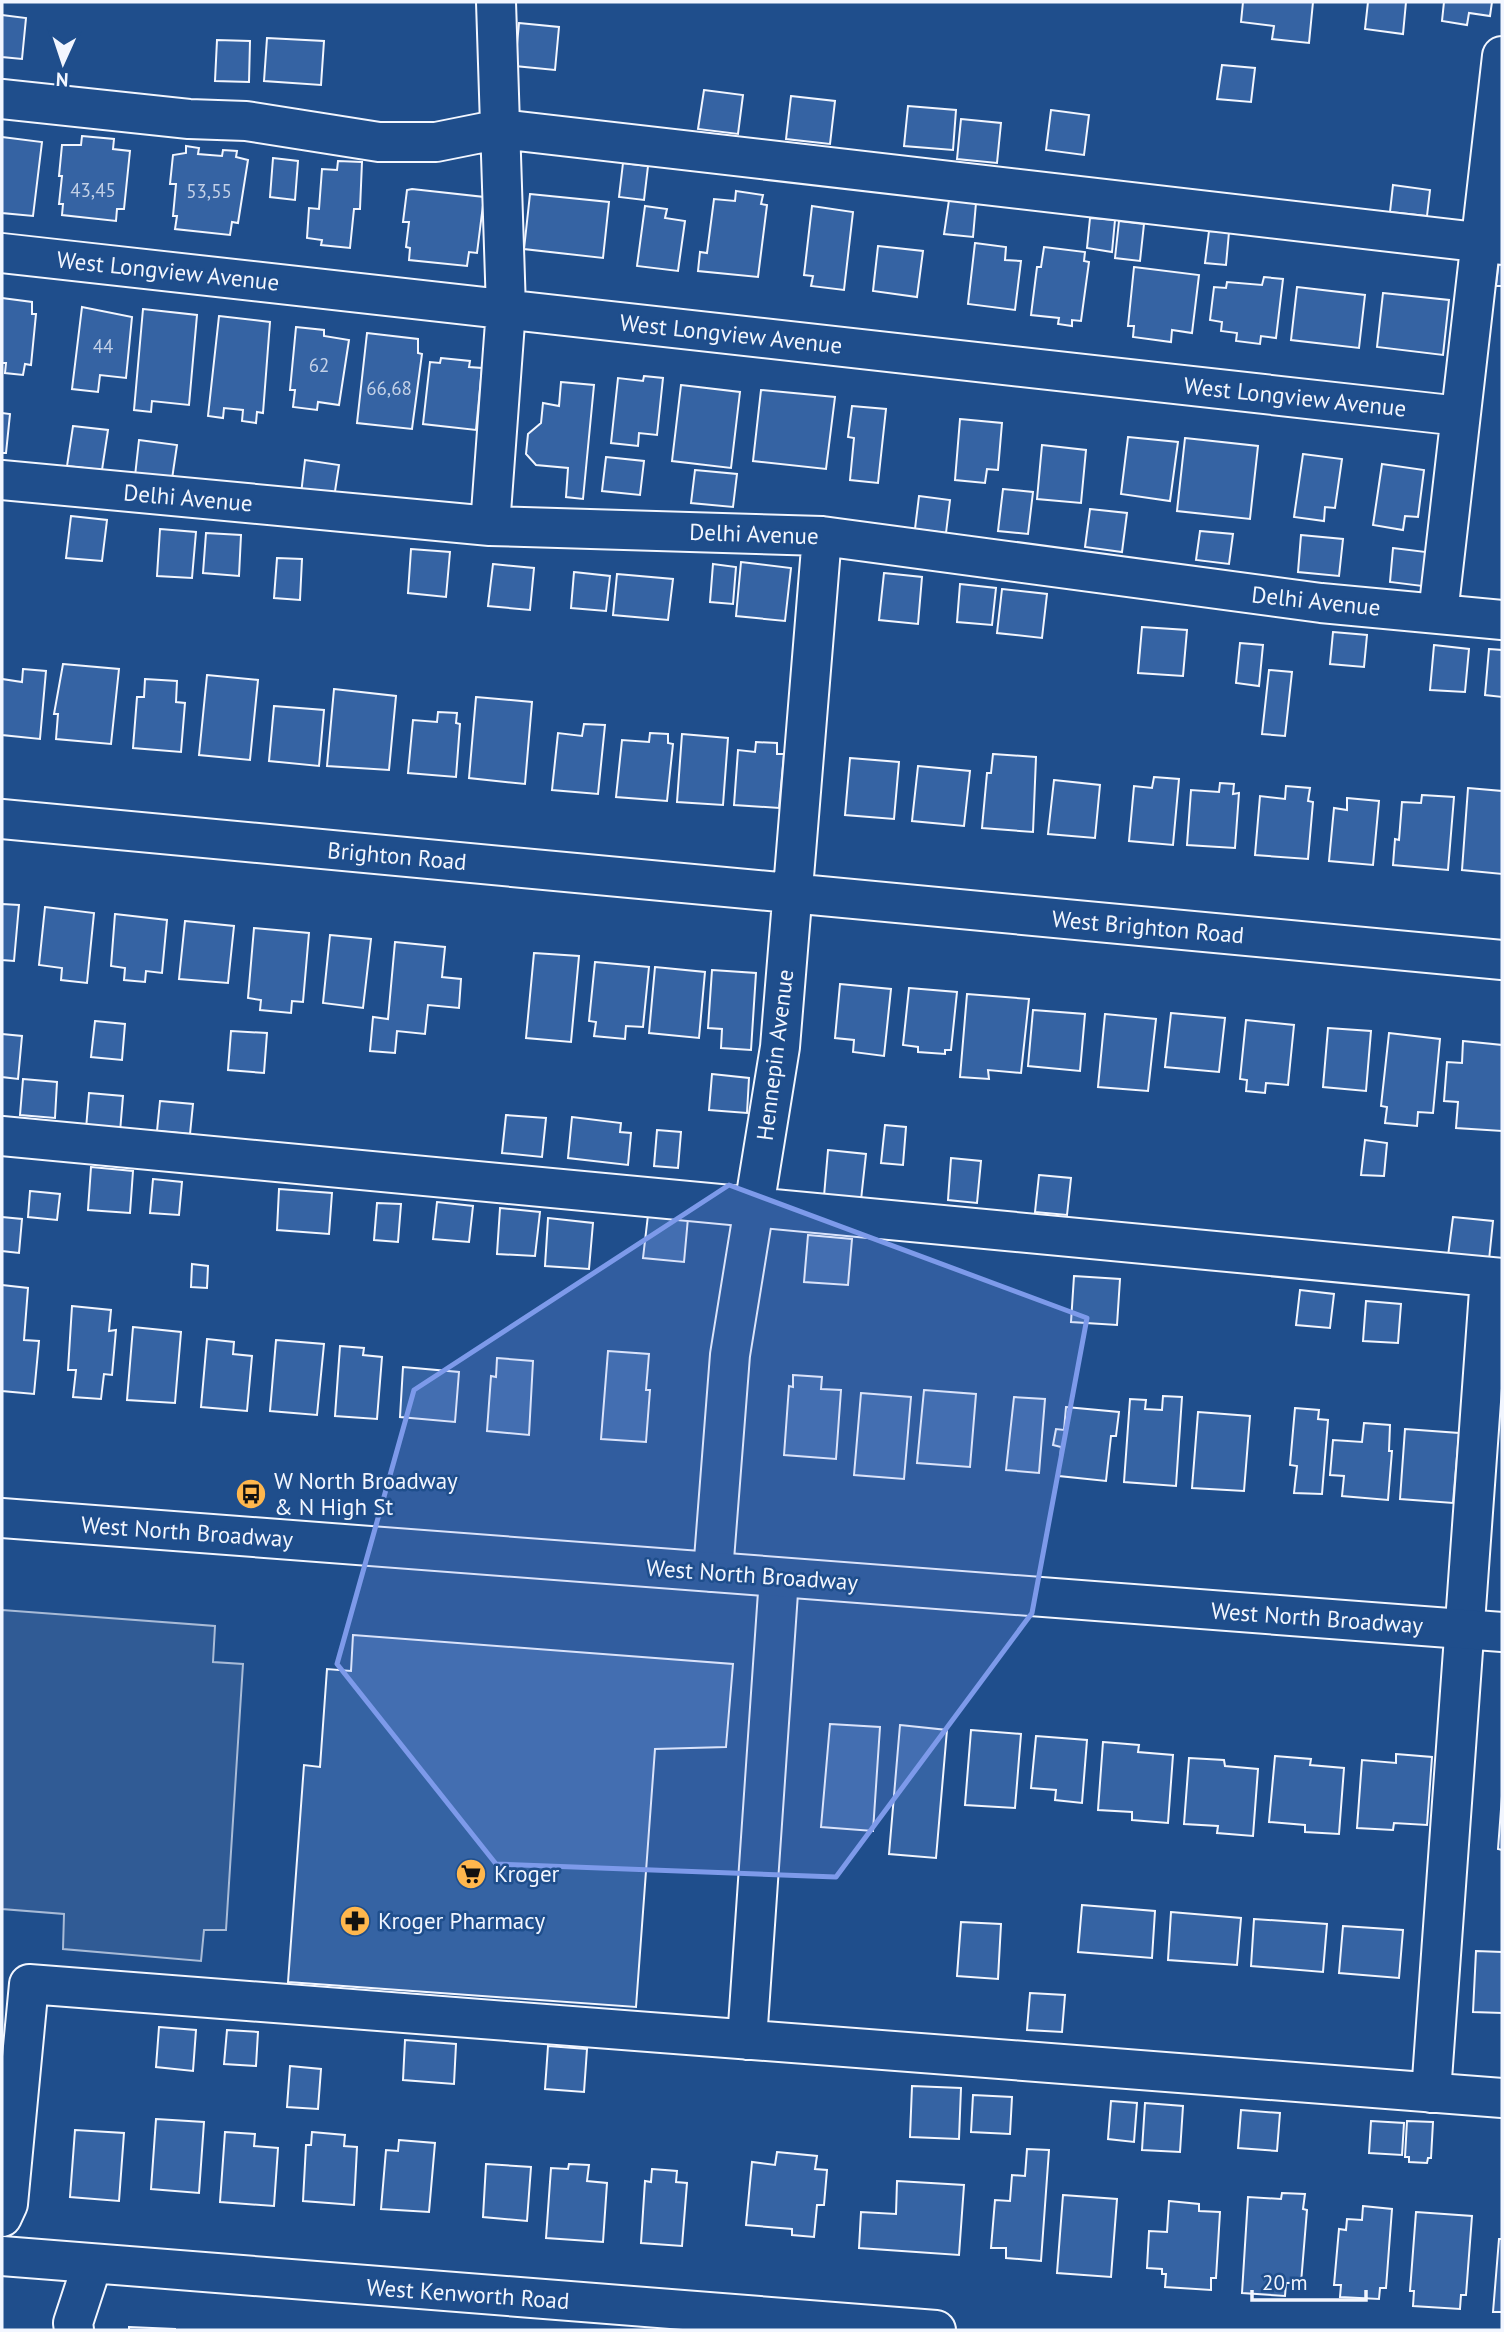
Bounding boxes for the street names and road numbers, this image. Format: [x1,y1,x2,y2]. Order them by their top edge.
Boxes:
street label: West Longview Avenue [55,244,281,297]
street label: West Longview Avenue [618,307,844,360]
street label: West Longview Avenue [1182,370,1408,423]
street label: Delhi Avenue [122,477,254,518]
street label: Delhi Avenue [689,517,819,550]
street label: Delhi Avenue [1250,579,1382,622]
street label: Brighton Road [326,835,468,876]
street label: West Brighton Road [1051,904,1245,949]
street label: Hennepin Avenue [750,968,799,1142]
street label: West North Broadway [80,1510,294,1553]
street label: West North Broadway [645,1553,859,1596]
street label: West North Broadway [1210,1596,1424,1639]
street label: West Kenworth Road [366,2272,570,2315]

